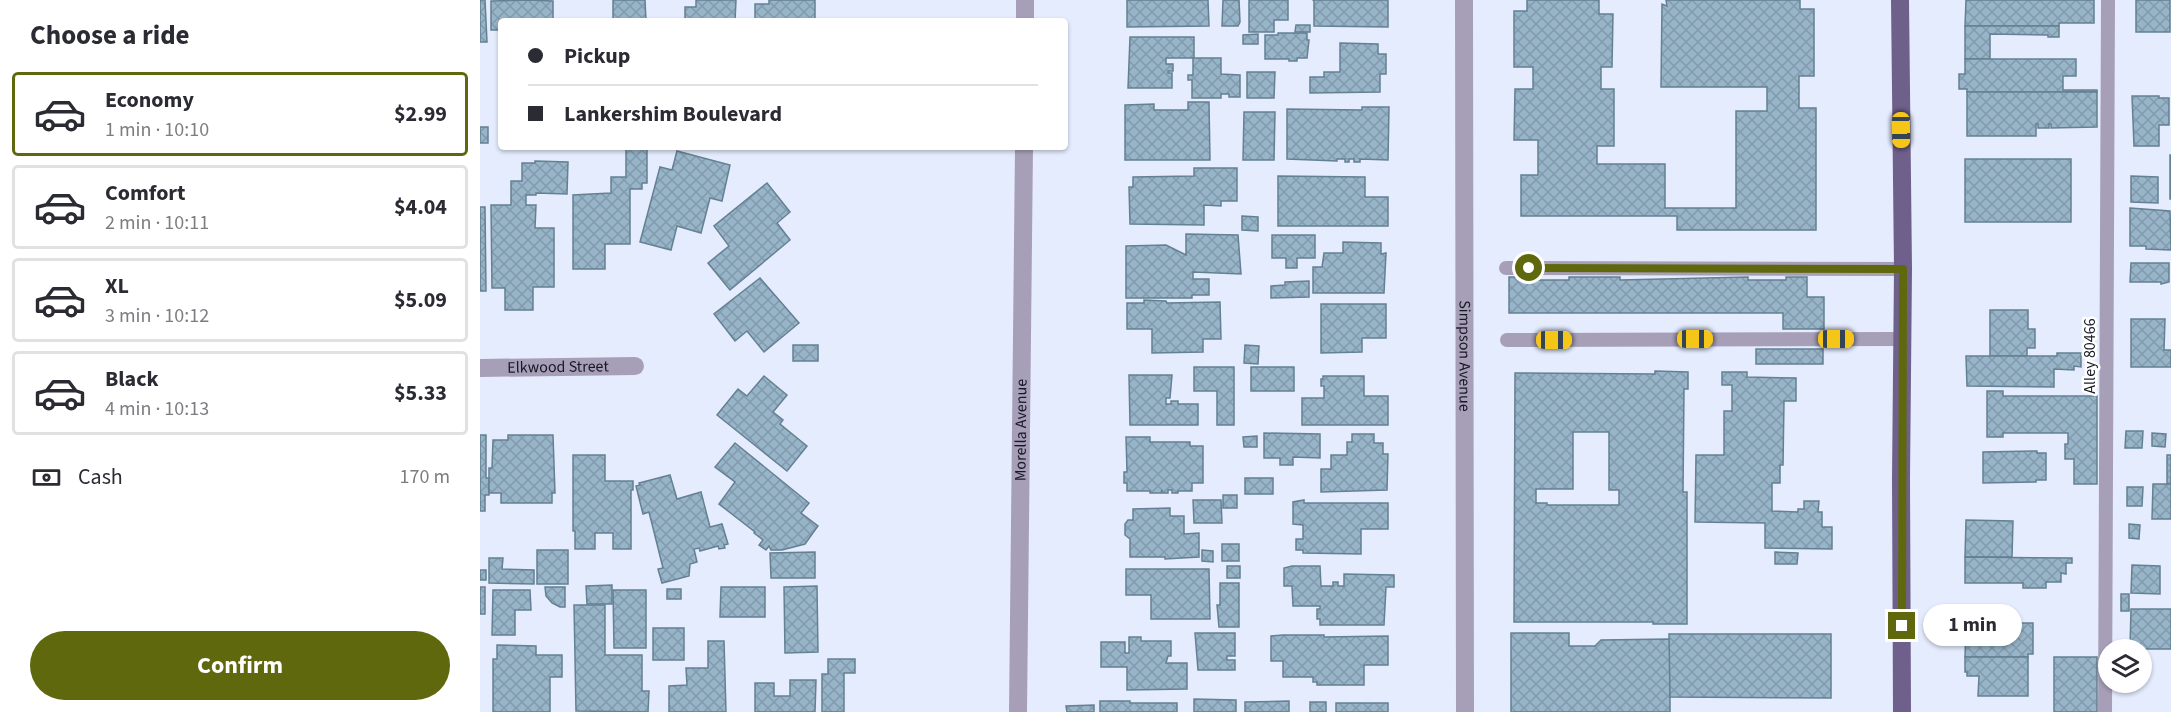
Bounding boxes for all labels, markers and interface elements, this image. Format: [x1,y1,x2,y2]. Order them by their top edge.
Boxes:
text: Choose a ride [30,16,190,55]
text: Pickup [564,40,630,72]
text: Economy [105,84,194,116]
icon: car [33,87,87,141]
text: $2.99 [394,98,447,130]
text: Lankershim Boulevard [564,98,782,130]
car [1892,112,1910,148]
text: 1 min · 10:10 [105,116,209,144]
text: Comfort [105,177,186,209]
icon: car [33,180,87,234]
text: $4.04 [394,191,447,223]
text: 2 min · 10:11 [105,209,209,237]
route start [1515,254,1542,281]
text: XL [105,270,129,302]
icon: car [33,273,87,327]
text: $5.09 [394,284,447,316]
street label: Simpson Avenue [1453,300,1476,412]
text: 3 min · 10:12 [105,302,209,330]
street label: Alley 80466 [2079,318,2101,394]
car [1677,330,1713,348]
car [1818,330,1854,348]
car [1536,331,1572,349]
street label: Elkwood Street [507,355,609,379]
text: Black [105,363,159,395]
icon: car [33,366,87,420]
text: $5.33 [394,377,447,409]
street label: Morella Avenue [1009,379,1033,481]
text: 4 min · 10:13 [105,395,209,423]
icon: cash [30,461,63,494]
text: Cash [78,461,123,493]
text: 170 m [400,463,450,491]
callout: 1 min [1923,605,2022,647]
text: 1 min [1948,611,1997,639]
route end [1888,612,1915,639]
button: Confirm [30,631,450,700]
map controls [2098,639,2152,693]
button: layers [2098,639,2152,693]

